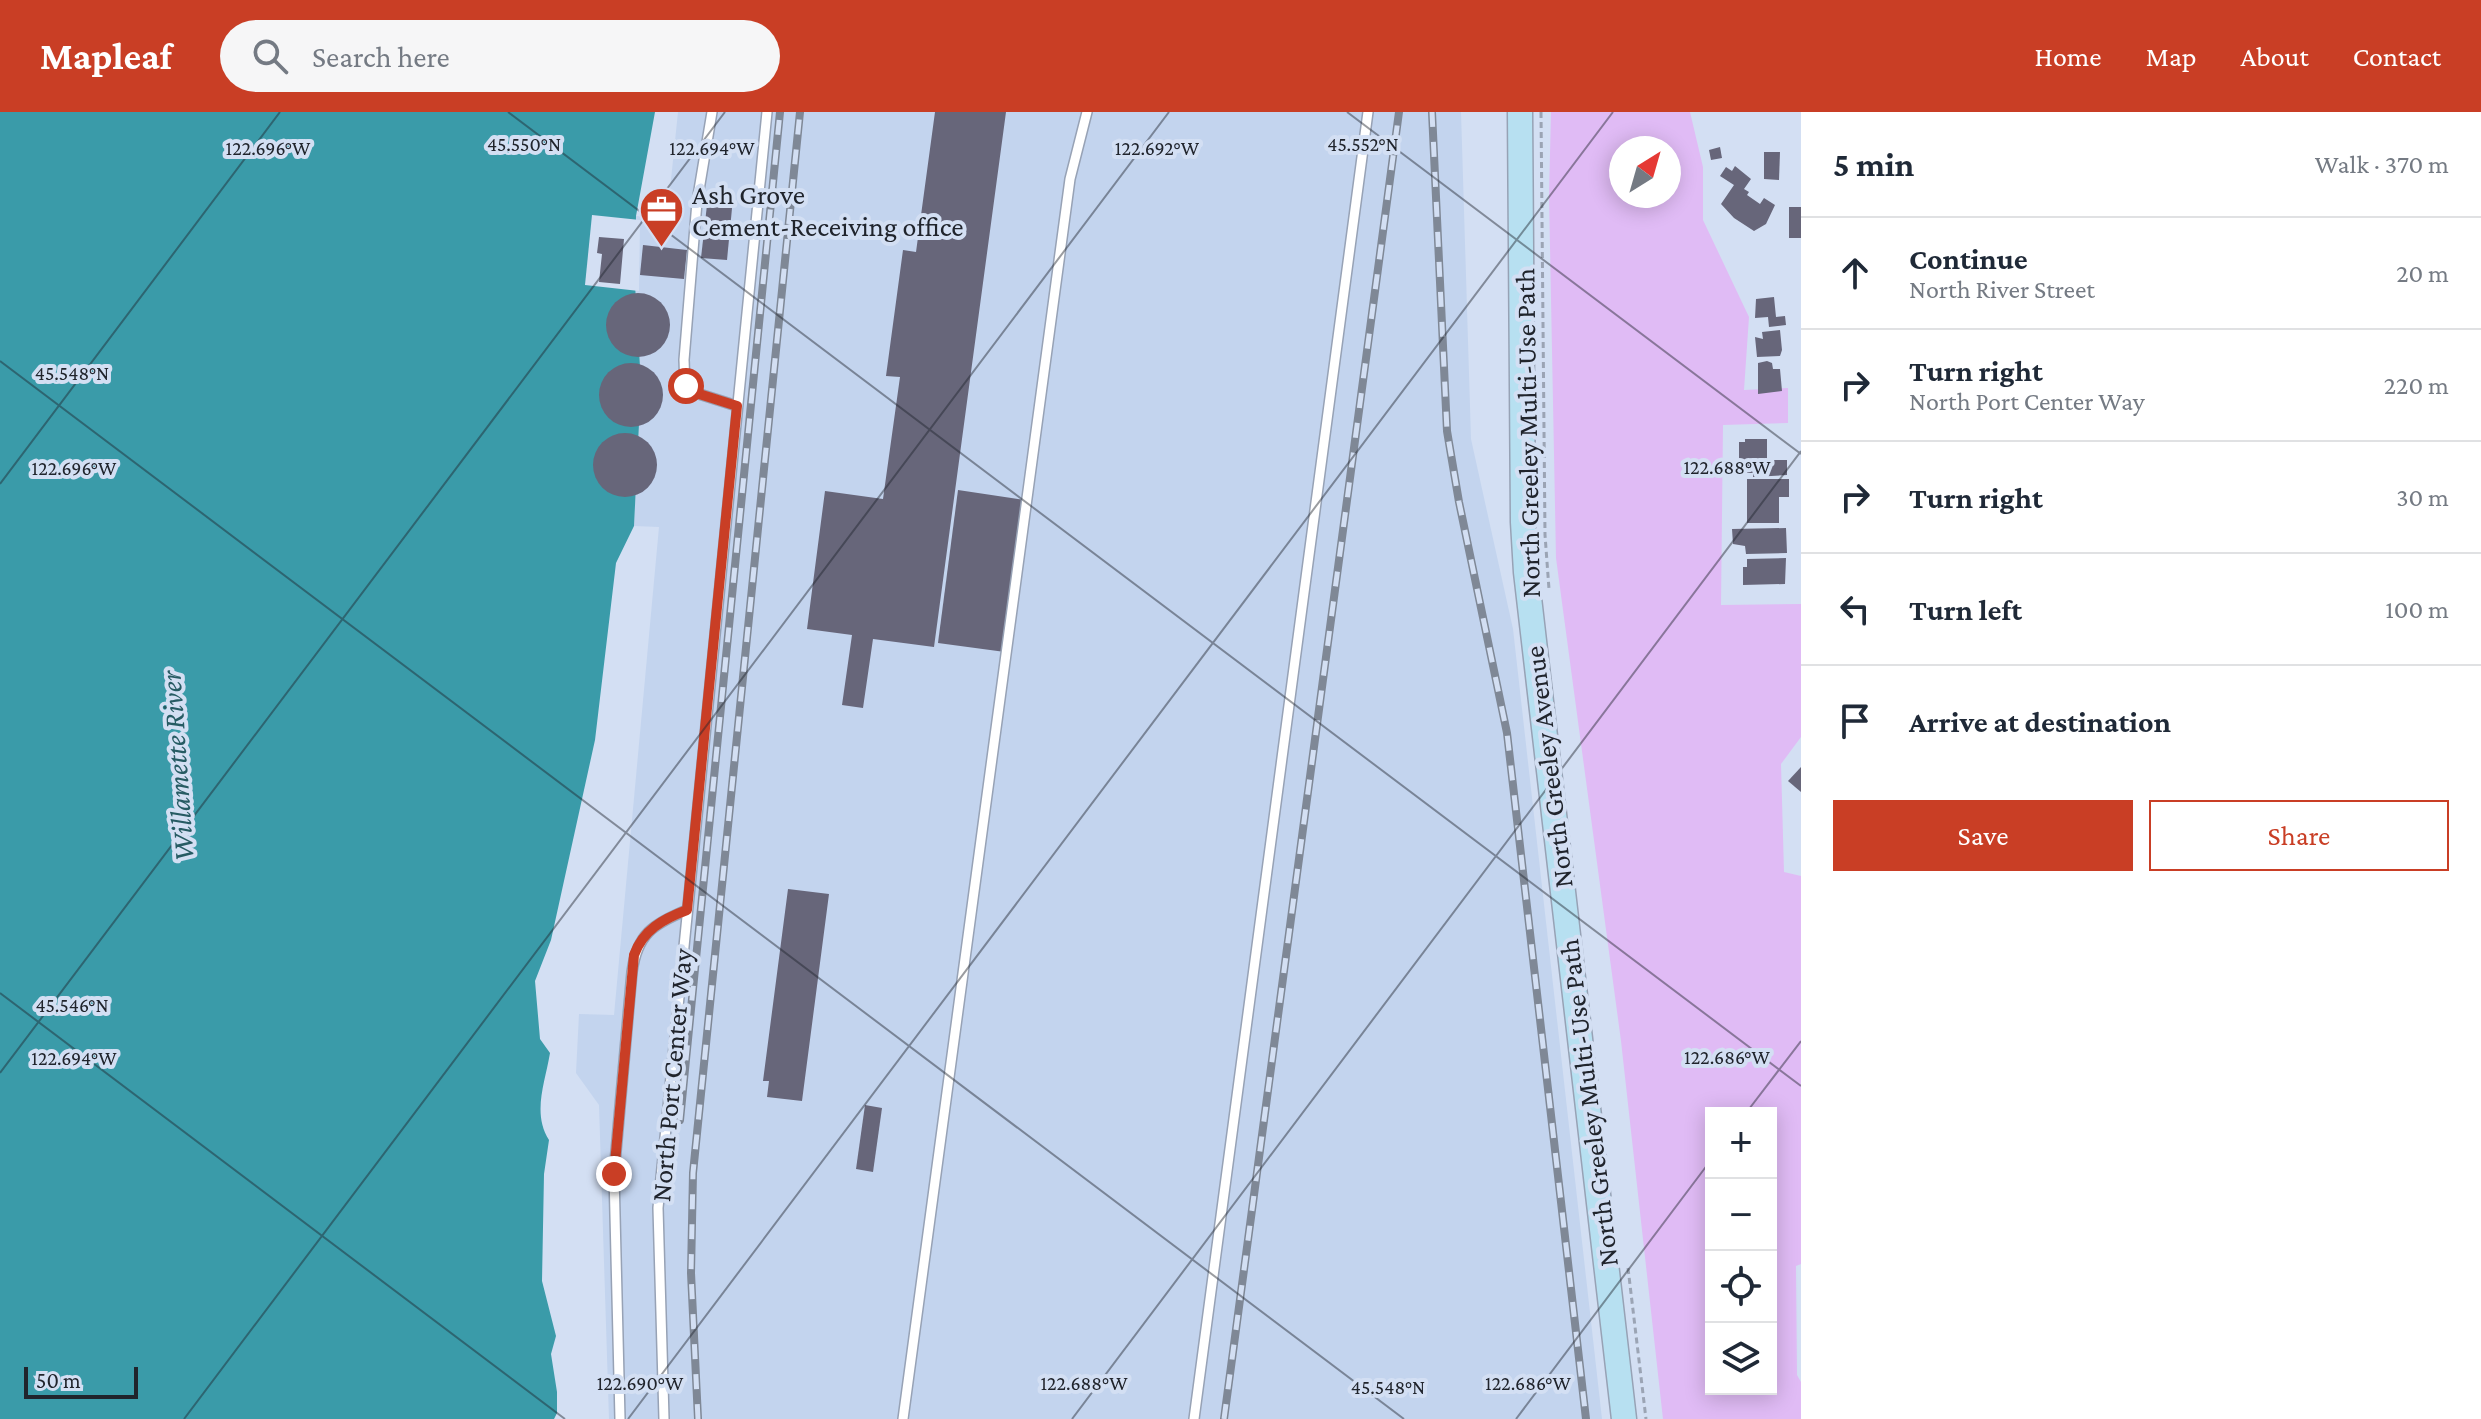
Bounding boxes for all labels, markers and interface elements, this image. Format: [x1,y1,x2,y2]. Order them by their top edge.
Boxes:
search box [220,20,780,92]
icon: search [248,34,292,78]
text: Mapleaf [40,35,172,77]
text: Search here [312,40,450,73]
text: Home [2035,41,2102,72]
text: Map [2146,41,2197,72]
text: About [2241,41,2309,72]
text: Contact [2353,41,2441,72]
text: 45.550°N [487,133,561,155]
text: 45.552°N [1327,133,1399,155]
north arrow [1609,136,1681,208]
text: 122.696°W [226,137,311,159]
text: 122.694°W [669,137,755,159]
text: 122.692°W [1115,137,1200,159]
text: 5 min [1833,146,1914,183]
text: Walk · 370 m [2315,150,2449,179]
place label: Ash Grove Cement-Receiving office [692,179,964,242]
office icon: Ash Grove Cement-Receiving office [637,186,685,249]
text: Continue [1909,242,2028,275]
icon: ahead [1833,251,1877,295]
text: 20 m [2396,259,2449,288]
street label: North Greeley Multi-Use Path [1509,268,1546,598]
text: North River Street [1909,275,2095,304]
text: Turn right [1909,354,2043,387]
text: 45.548°N [35,362,109,384]
icon: right [1833,363,1877,407]
route start [668,368,704,404]
text: 220 m [2384,371,2449,400]
text: North Port Center Way [1909,387,2145,416]
text: 122.688°W [1683,456,1771,478]
text: 122.696°W [32,457,117,479]
icon: right [1833,475,1877,519]
text: Turn right [1909,481,2043,514]
text: 30 m [2396,483,2449,512]
icon: left [1833,587,1877,631]
text: Turn left [1909,593,2022,626]
text: 100 m [2385,595,2449,624]
street label: North Greeley Avenue [1518,644,1579,890]
water label: Willamette River [153,668,200,862]
icon: arrive [1833,699,1877,743]
text: Arrive at destination [1909,705,2171,738]
button: Save [1833,800,2133,871]
button: Share [2149,800,2449,871]
street label: North Greeley Multi-Use Path [1553,937,1624,1269]
street label: North Port Center Way [645,946,698,1203]
text: 45.546°N [35,994,109,1016]
text: 122.686°W [1684,1046,1771,1068]
text: 122.694°W [31,1047,117,1069]
map controls [1705,1107,1777,1395]
button: + [1705,1107,1777,1179]
route end [596,1156,632,1192]
button: − [1705,1179,1777,1251]
button: locate [1705,1251,1777,1323]
button: layers [1705,1323,1777,1395]
scale bar [24,1363,138,1399]
text: 50 m [36,1368,81,1393]
text: 122.690°W [597,1372,684,1394]
text: 122.688°W [1040,1372,1128,1394]
text: 122.686°W [1485,1372,1572,1394]
text: 45.548°N [1351,1376,1425,1398]

